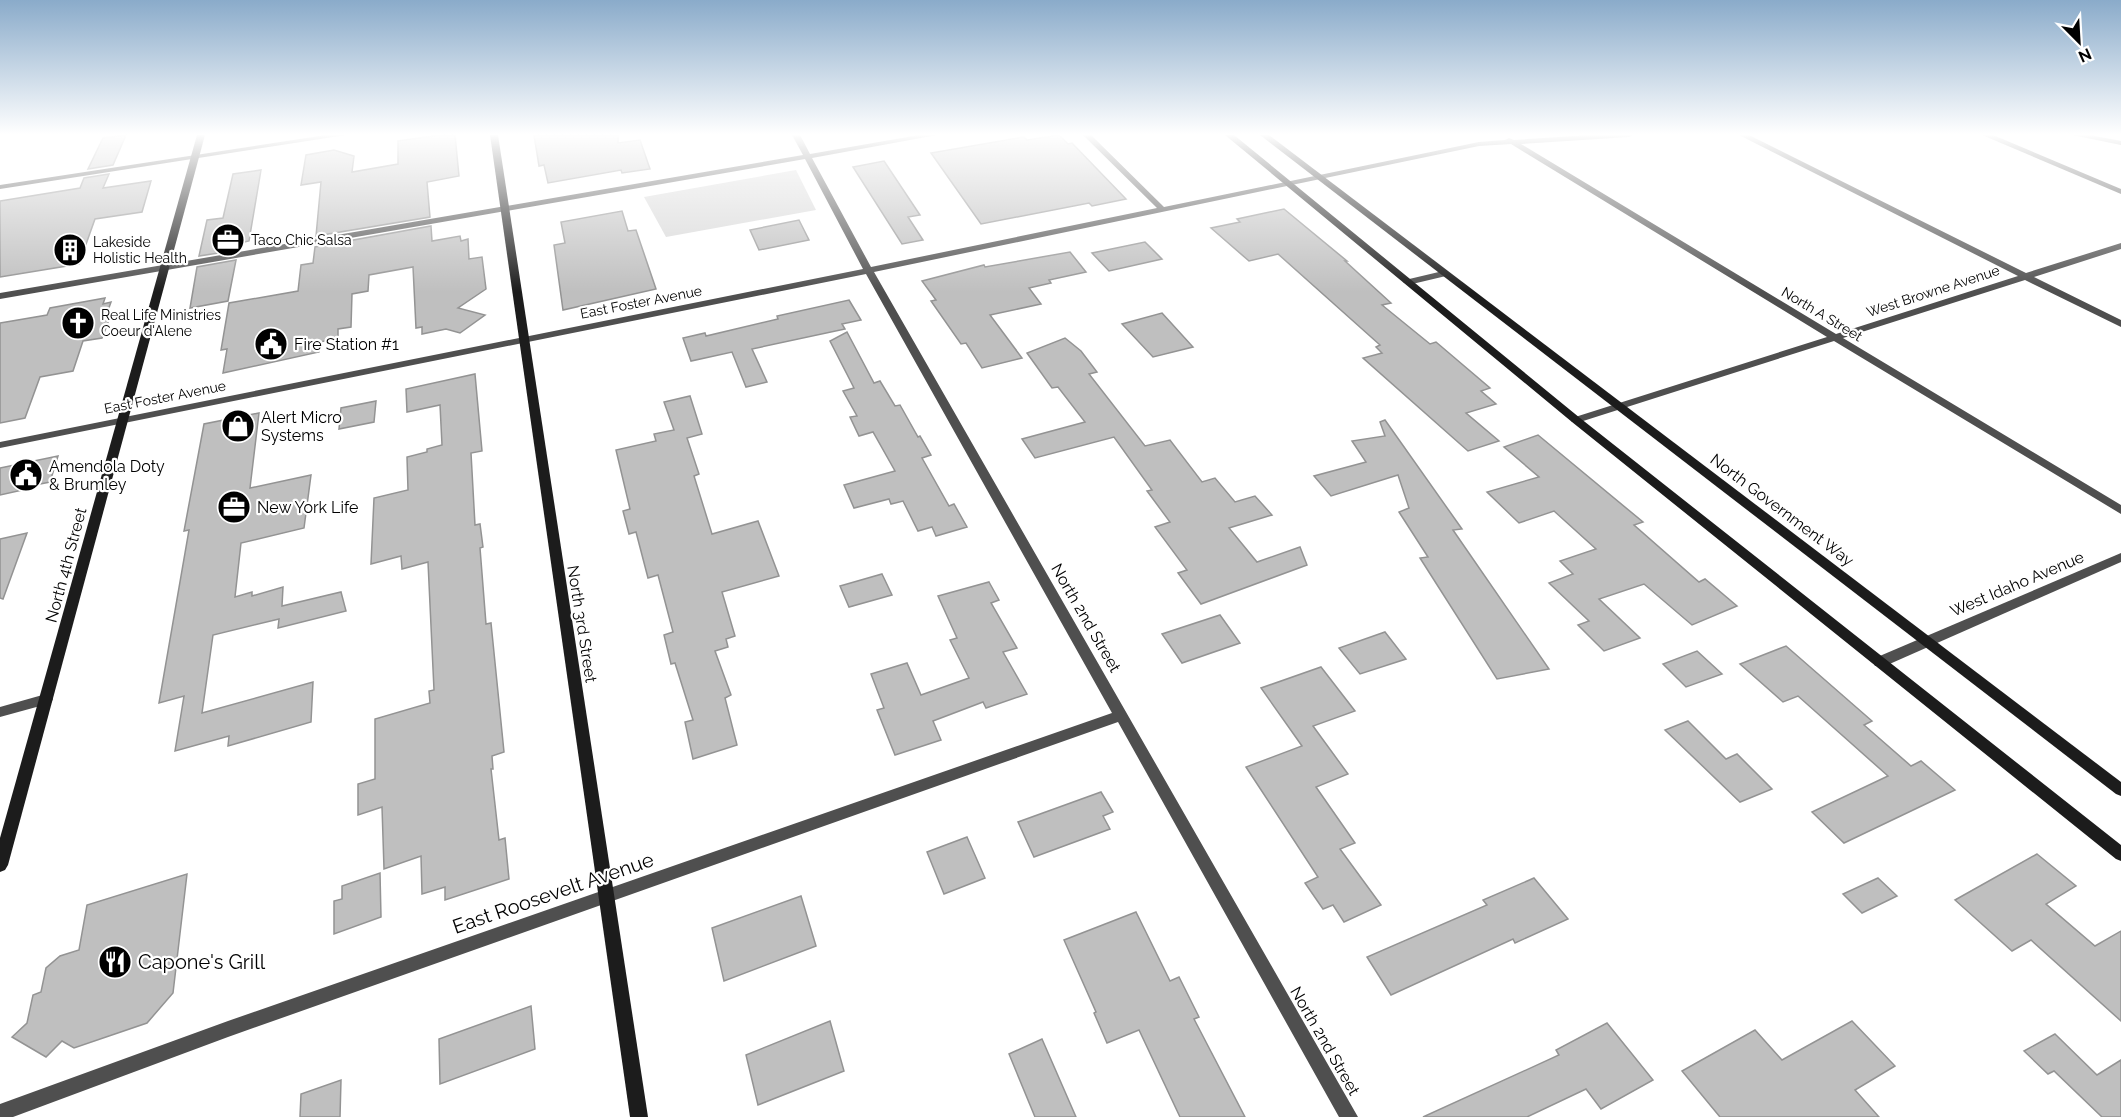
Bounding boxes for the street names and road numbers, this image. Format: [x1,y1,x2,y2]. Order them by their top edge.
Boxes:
street label: West Browne Avenue [1864,262,2002,320]
street label: East Foster Avenue [579,282,703,322]
street label: North A Street [1779,284,1866,345]
street label: East Foster Avenue [103,377,227,417]
street label: North Government Way [1707,450,1858,570]
street label: North 4th Street [42,505,91,624]
street label: West Idaho Avenue [1947,547,2087,621]
street label: North 2nd Street [1047,560,1125,676]
street label: North 3rd Street [563,564,601,685]
street label: East Roosevelt Avenue [449,847,657,939]
street label: North 2nd Street [1286,983,1364,1099]

